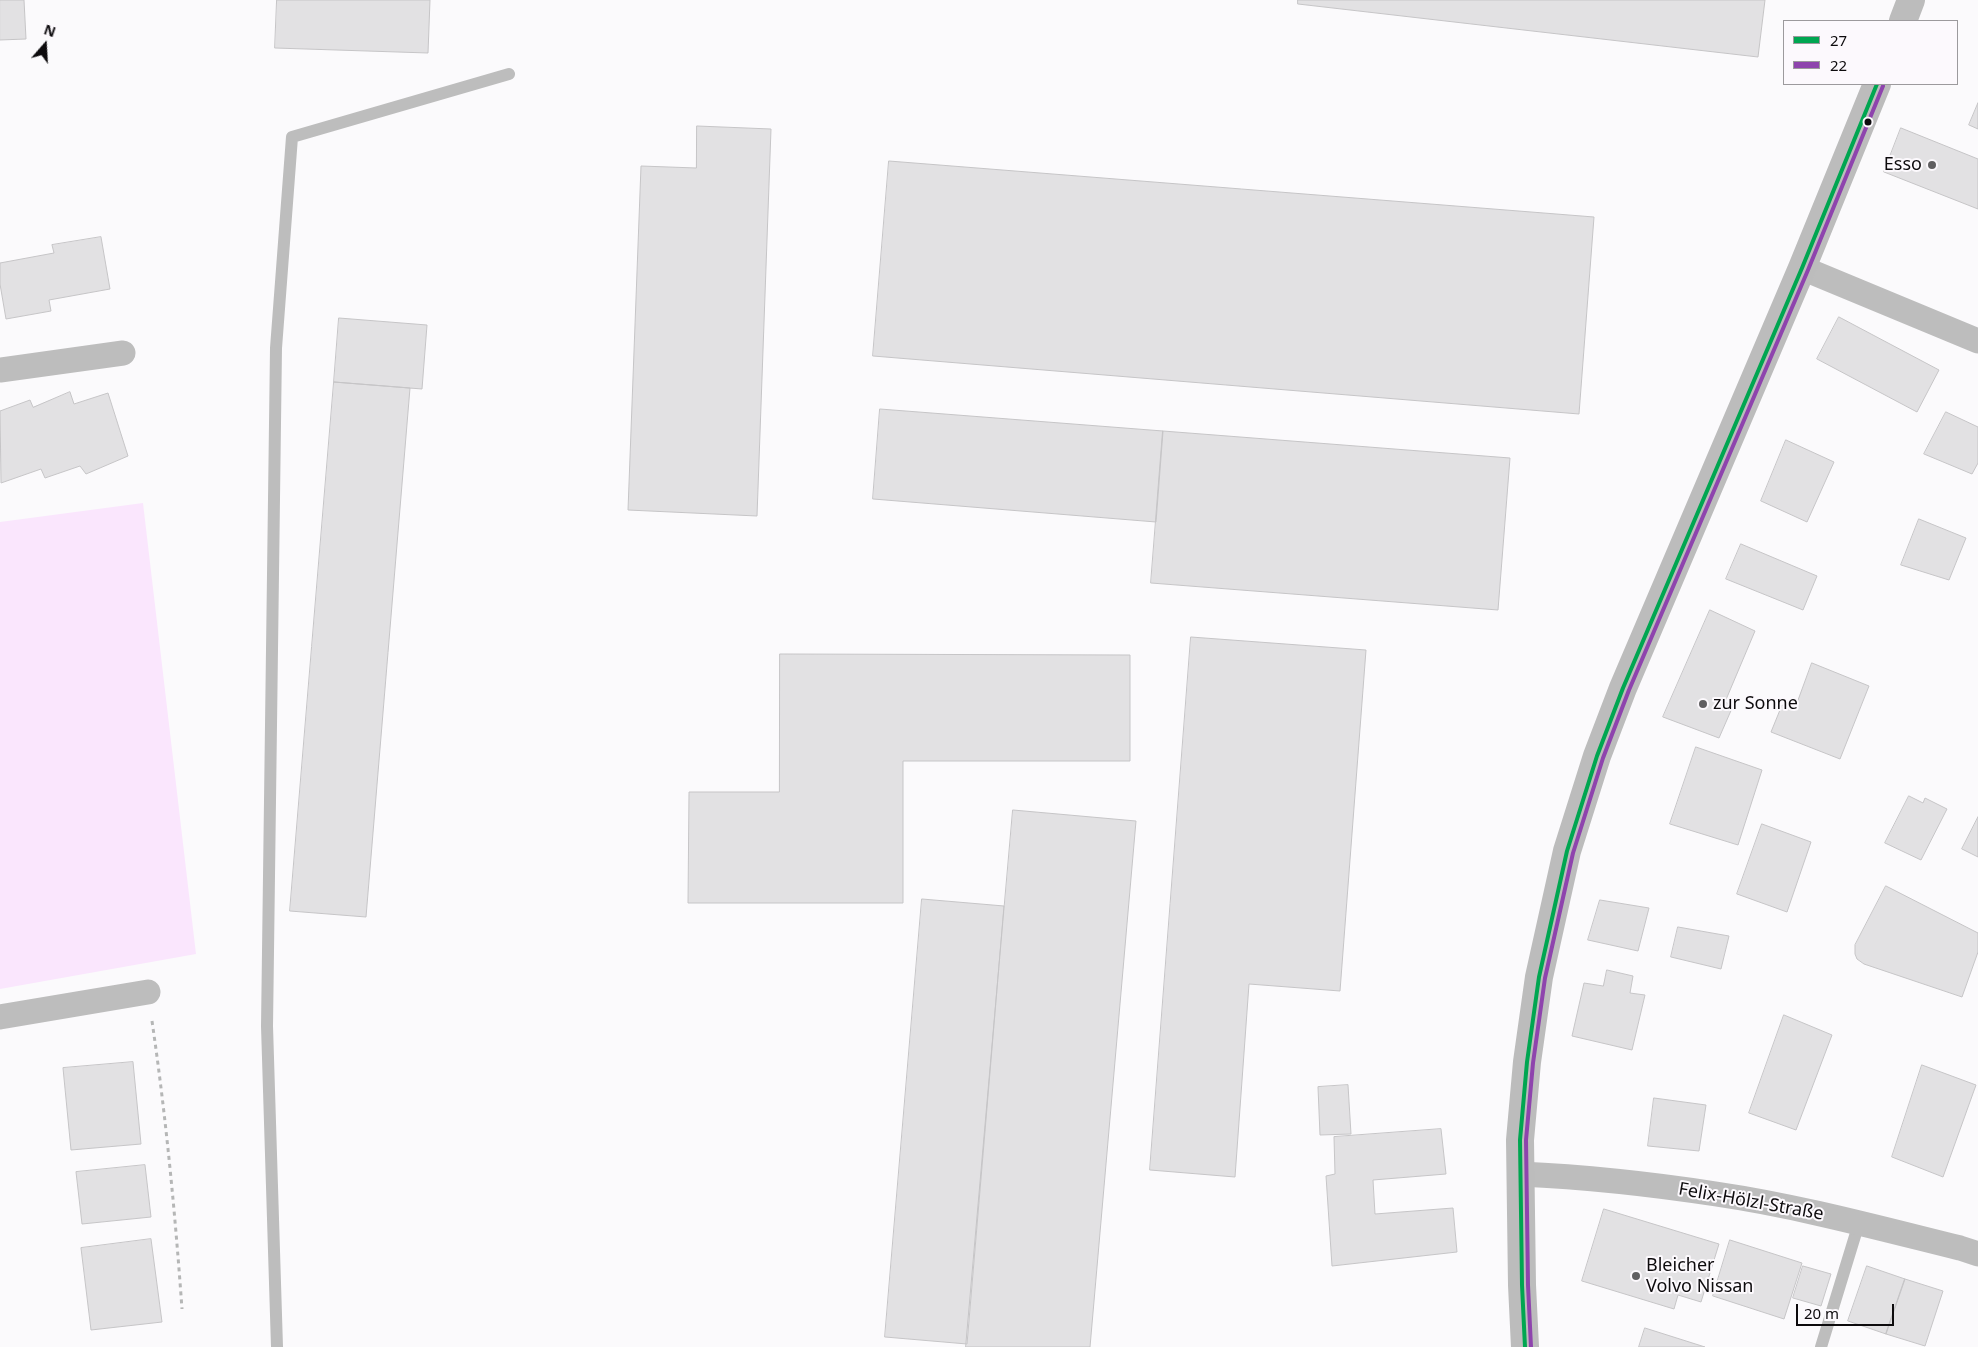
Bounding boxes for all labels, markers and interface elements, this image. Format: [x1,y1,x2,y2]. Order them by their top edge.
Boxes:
north arrow [20,20,70,70]
text: N [42,20,59,41]
legend [1783,20,1958,85]
text: 27 [1830,30,1847,50]
text: 22 [1830,55,1847,75]
unlabelled marker [1863,117,1873,127]
place label: Esso [1884,154,1922,176]
marker: Esso [1926,159,1938,171]
place label: zur Sonne [1713,693,1798,715]
marker: zur Sonne [1697,698,1709,710]
street label: Felix-Hölzl-Straße [1677,1179,1825,1225]
place label: Bleicher Volvo Nissan [1646,1255,1753,1298]
marker: Bleicher Volvo Nissan [1630,1270,1642,1282]
scale bar [1798,1294,1896,1326]
text: 20 m [1804,1303,1839,1323]

